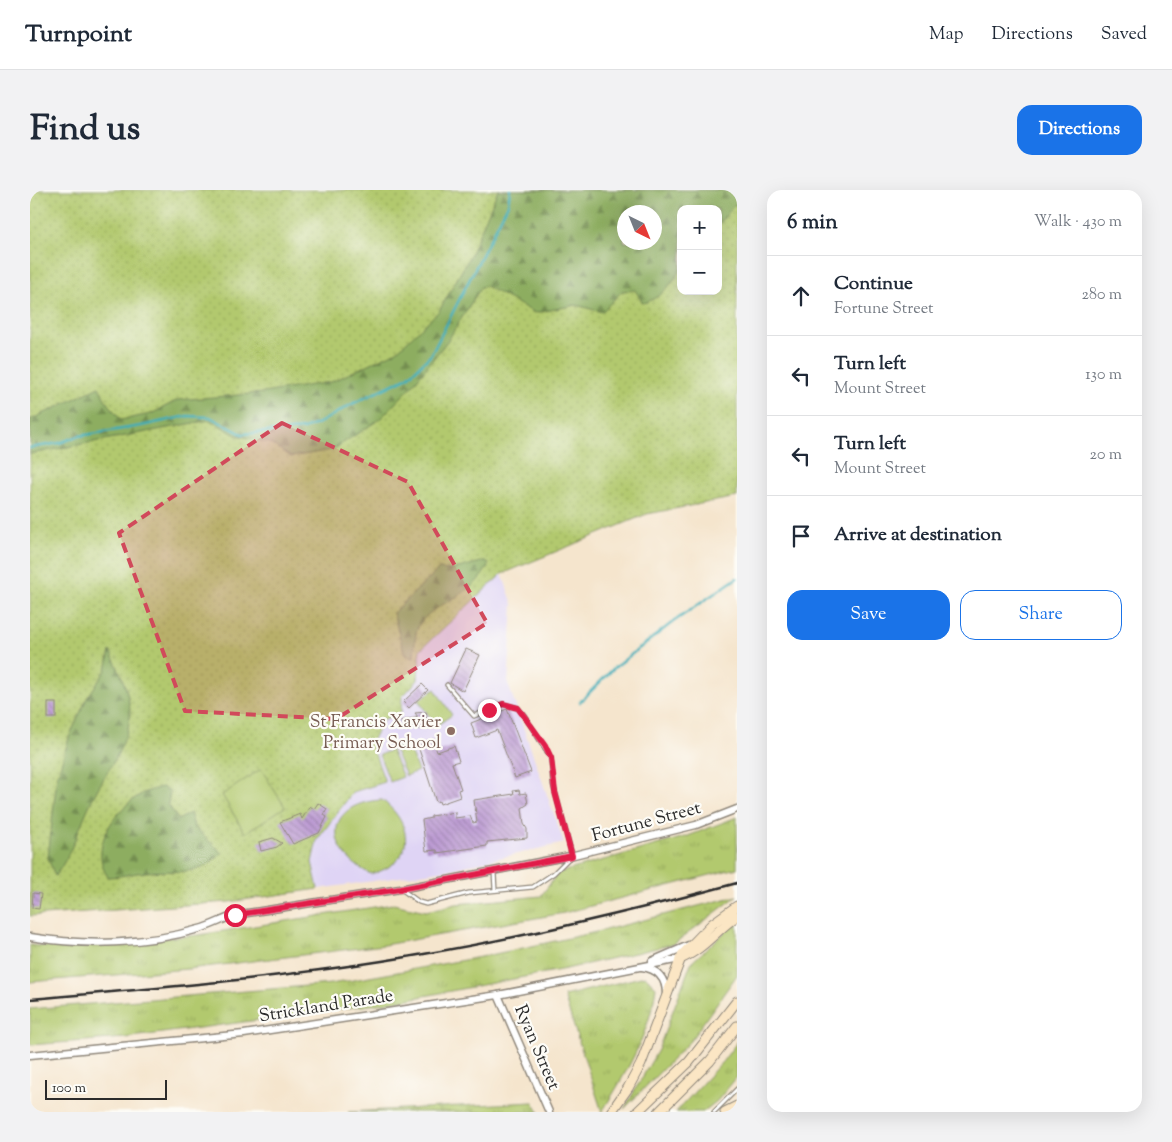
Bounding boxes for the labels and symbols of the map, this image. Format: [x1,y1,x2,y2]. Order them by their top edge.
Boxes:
north arrow [617,205,662,250]
route end [478,699,501,722]
place label: St Francis Xavier Primary School [310,710,441,757]
marker: St Francis Xavier Primary School [445,725,457,737]
street label: Fortune Street [589,796,704,850]
route start [224,904,247,927]
street label: Strickland Parade [257,984,395,1030]
street label: Ryan Street [507,1001,566,1094]
scale bar [45,1077,168,1100]

